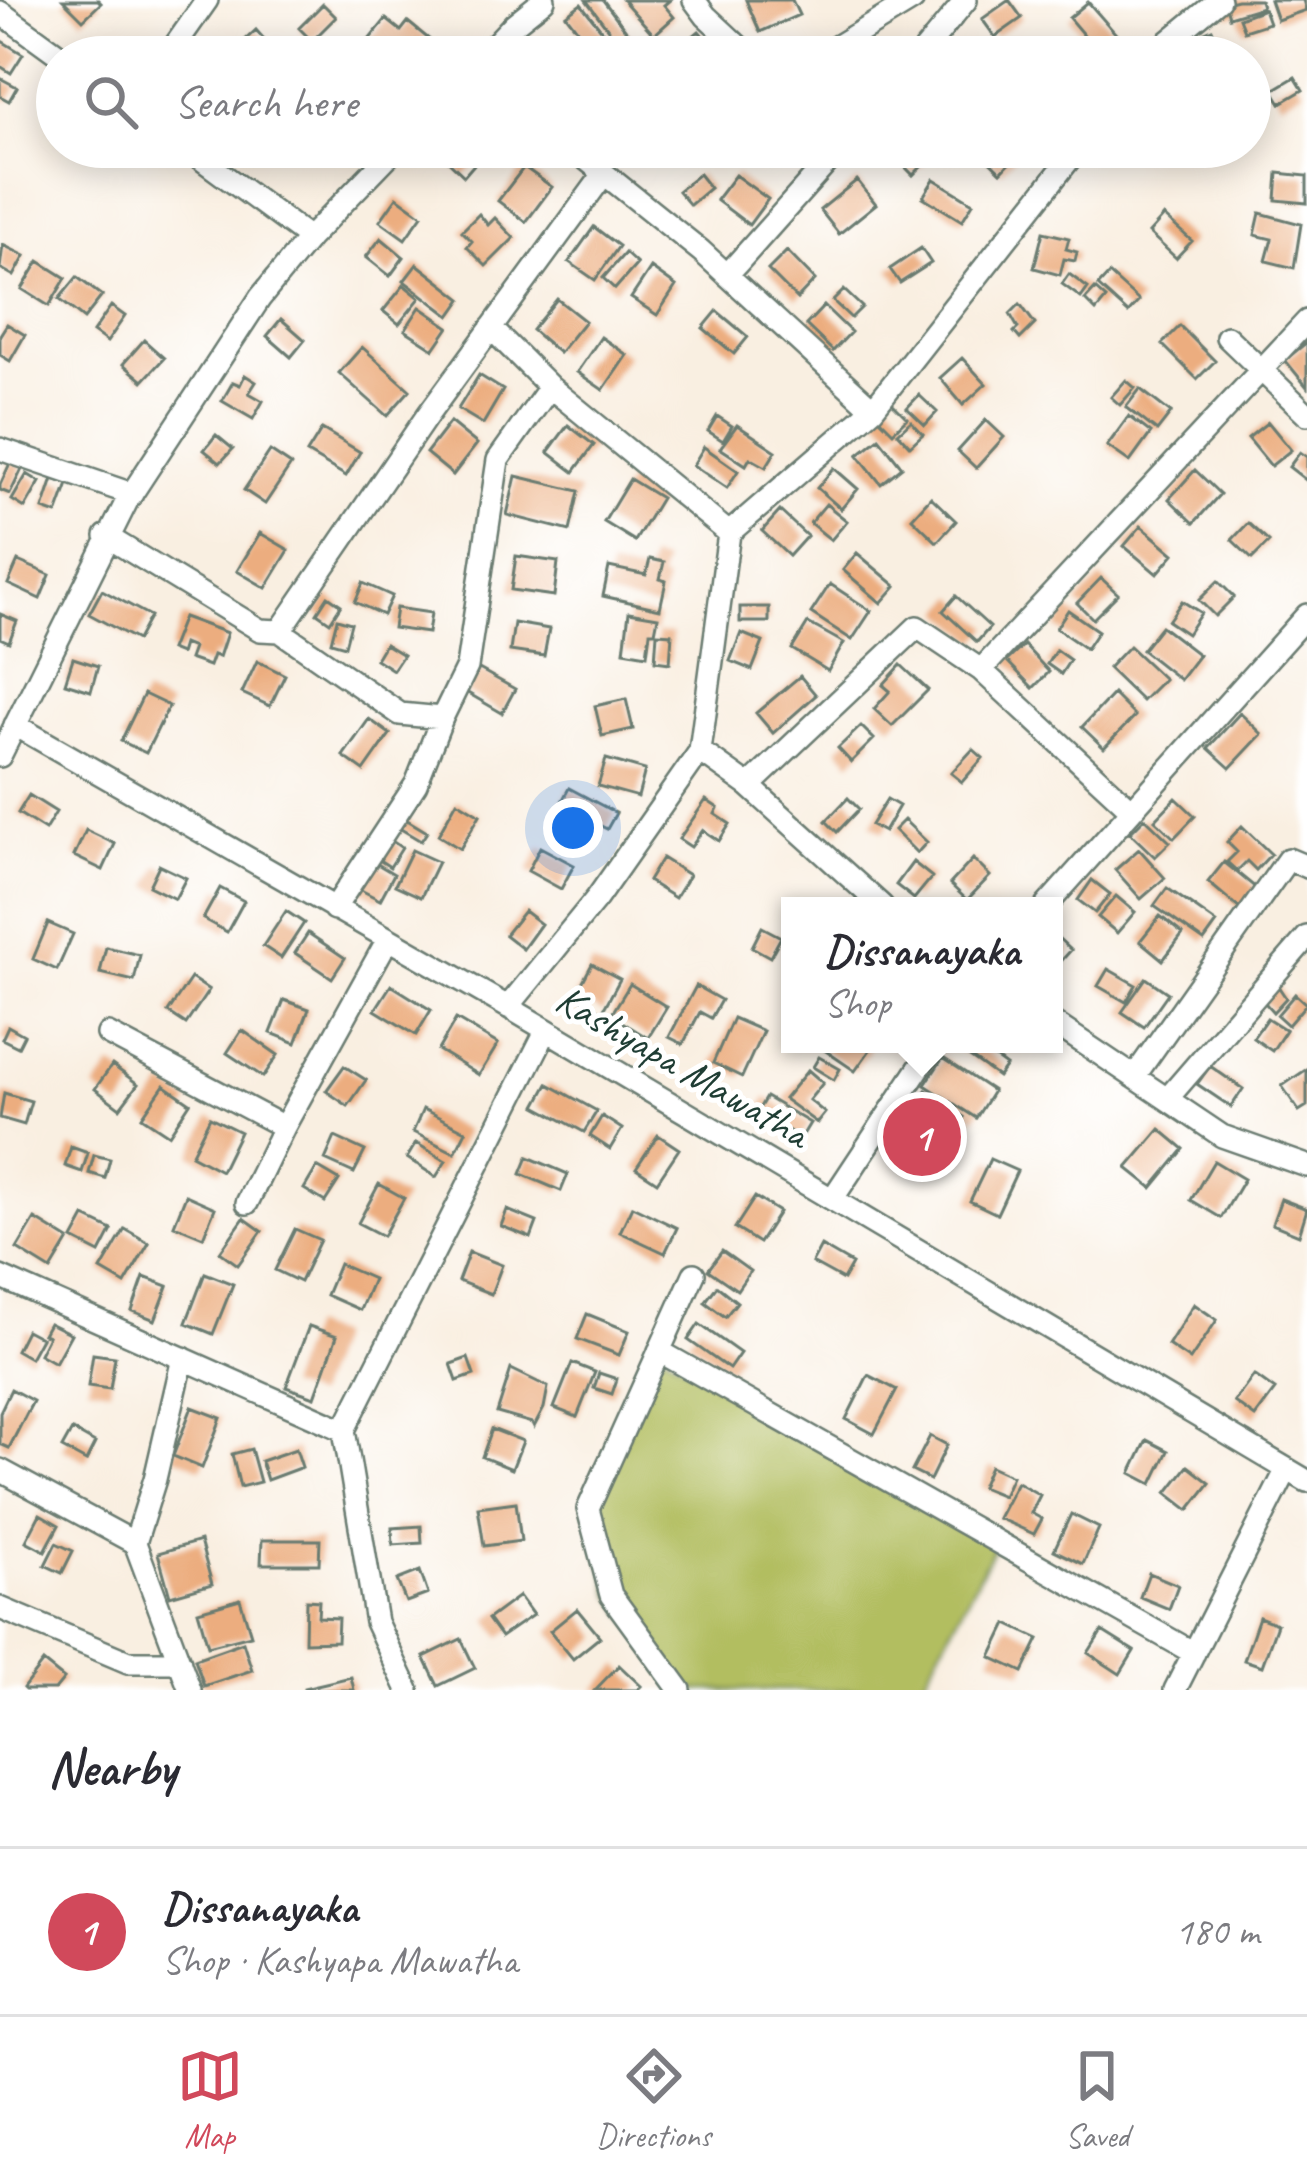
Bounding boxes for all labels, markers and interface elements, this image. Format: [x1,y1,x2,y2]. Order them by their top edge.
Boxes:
search box [36,36,1271,168]
icon: search [78,69,144,135]
text: Search here [174,74,357,131]
your location [543,798,603,858]
popup [781,897,1063,1053]
text: Dissanayaka [824,922,1020,979]
street label: Kashyapa Mawatha [546,973,821,1162]
text: Shop [824,979,891,1028]
pin: 1 [883,1092,961,1182]
text: Nearby [48,1736,176,1800]
text: Dissanayaka [162,1879,358,1936]
text: 1 [78,1907,96,1956]
text: 180 m [1175,1907,1259,1956]
text: Shop · Kashyapa Mawatha [162,1936,517,1985]
tab: Map [177,2043,243,2157]
tab: Directions [596,2043,711,2157]
tab: Saved [1064,2043,1130,2157]

